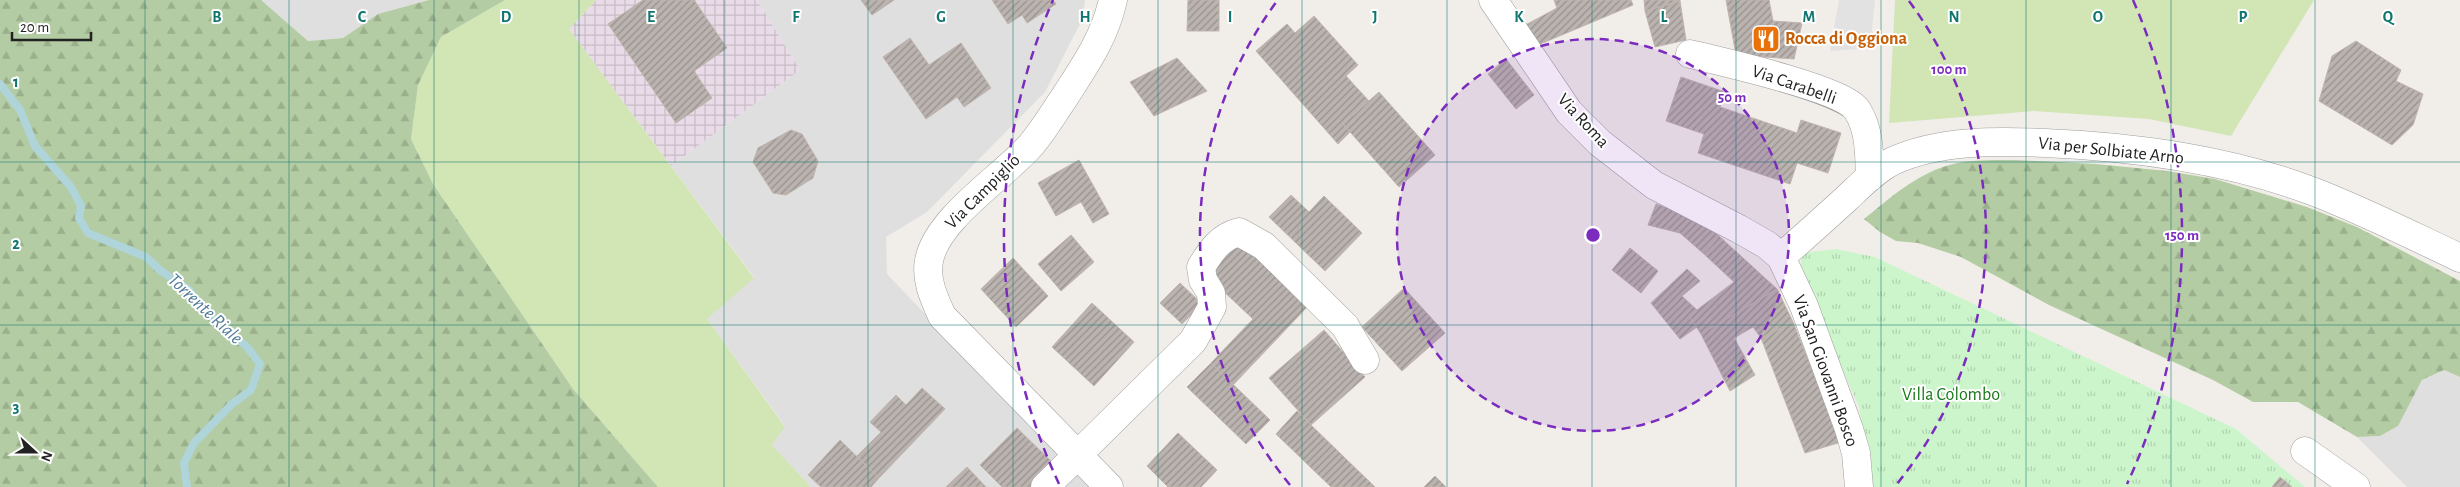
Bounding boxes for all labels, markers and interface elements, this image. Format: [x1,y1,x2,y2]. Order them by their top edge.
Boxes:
text: B [212,9,222,25]
text: C [358,9,367,25]
text: D [501,9,512,25]
text: E [647,9,655,25]
text: F [792,9,800,25]
text: G [936,9,946,25]
text: H [1079,9,1091,25]
text: I [1228,9,1232,25]
text: J [1372,9,1378,25]
text: K [1514,9,1524,25]
text: L [1661,9,1668,25]
text: M [1803,9,1815,25]
text: N [1948,9,1960,25]
text: O [2093,9,2103,25]
text: P [2239,9,2248,25]
text: Q [2383,9,2395,26]
scale bar [12,10,91,42]
text: 20 m [20,20,49,35]
restaurant icon: Rocca di Oggiona [1751,24,1781,54]
place label: Rocca di Oggiona [1785,30,1907,48]
street label: Via Carabelli [1749,62,1839,108]
text: 100 m [1931,62,1967,77]
text: 1 [13,74,19,90]
text: 50 m [1718,90,1746,105]
street label: Via Roma [1554,91,1612,151]
street label: Via per Solbiate Arno [2037,134,2185,168]
street label: Via Campiglio [942,151,1024,233]
centre of rings [1584,226,1602,244]
text: 150 m [2165,228,2199,243]
text: 2 [12,236,20,252]
water label: Torrente Riale [164,270,246,348]
street label: Via San Giovanni Bosco [1789,293,1861,449]
park label: Villa Colombo [1902,386,2000,404]
text: 3 [13,399,20,415]
north arrow [10,427,60,477]
text: N [38,449,54,463]

